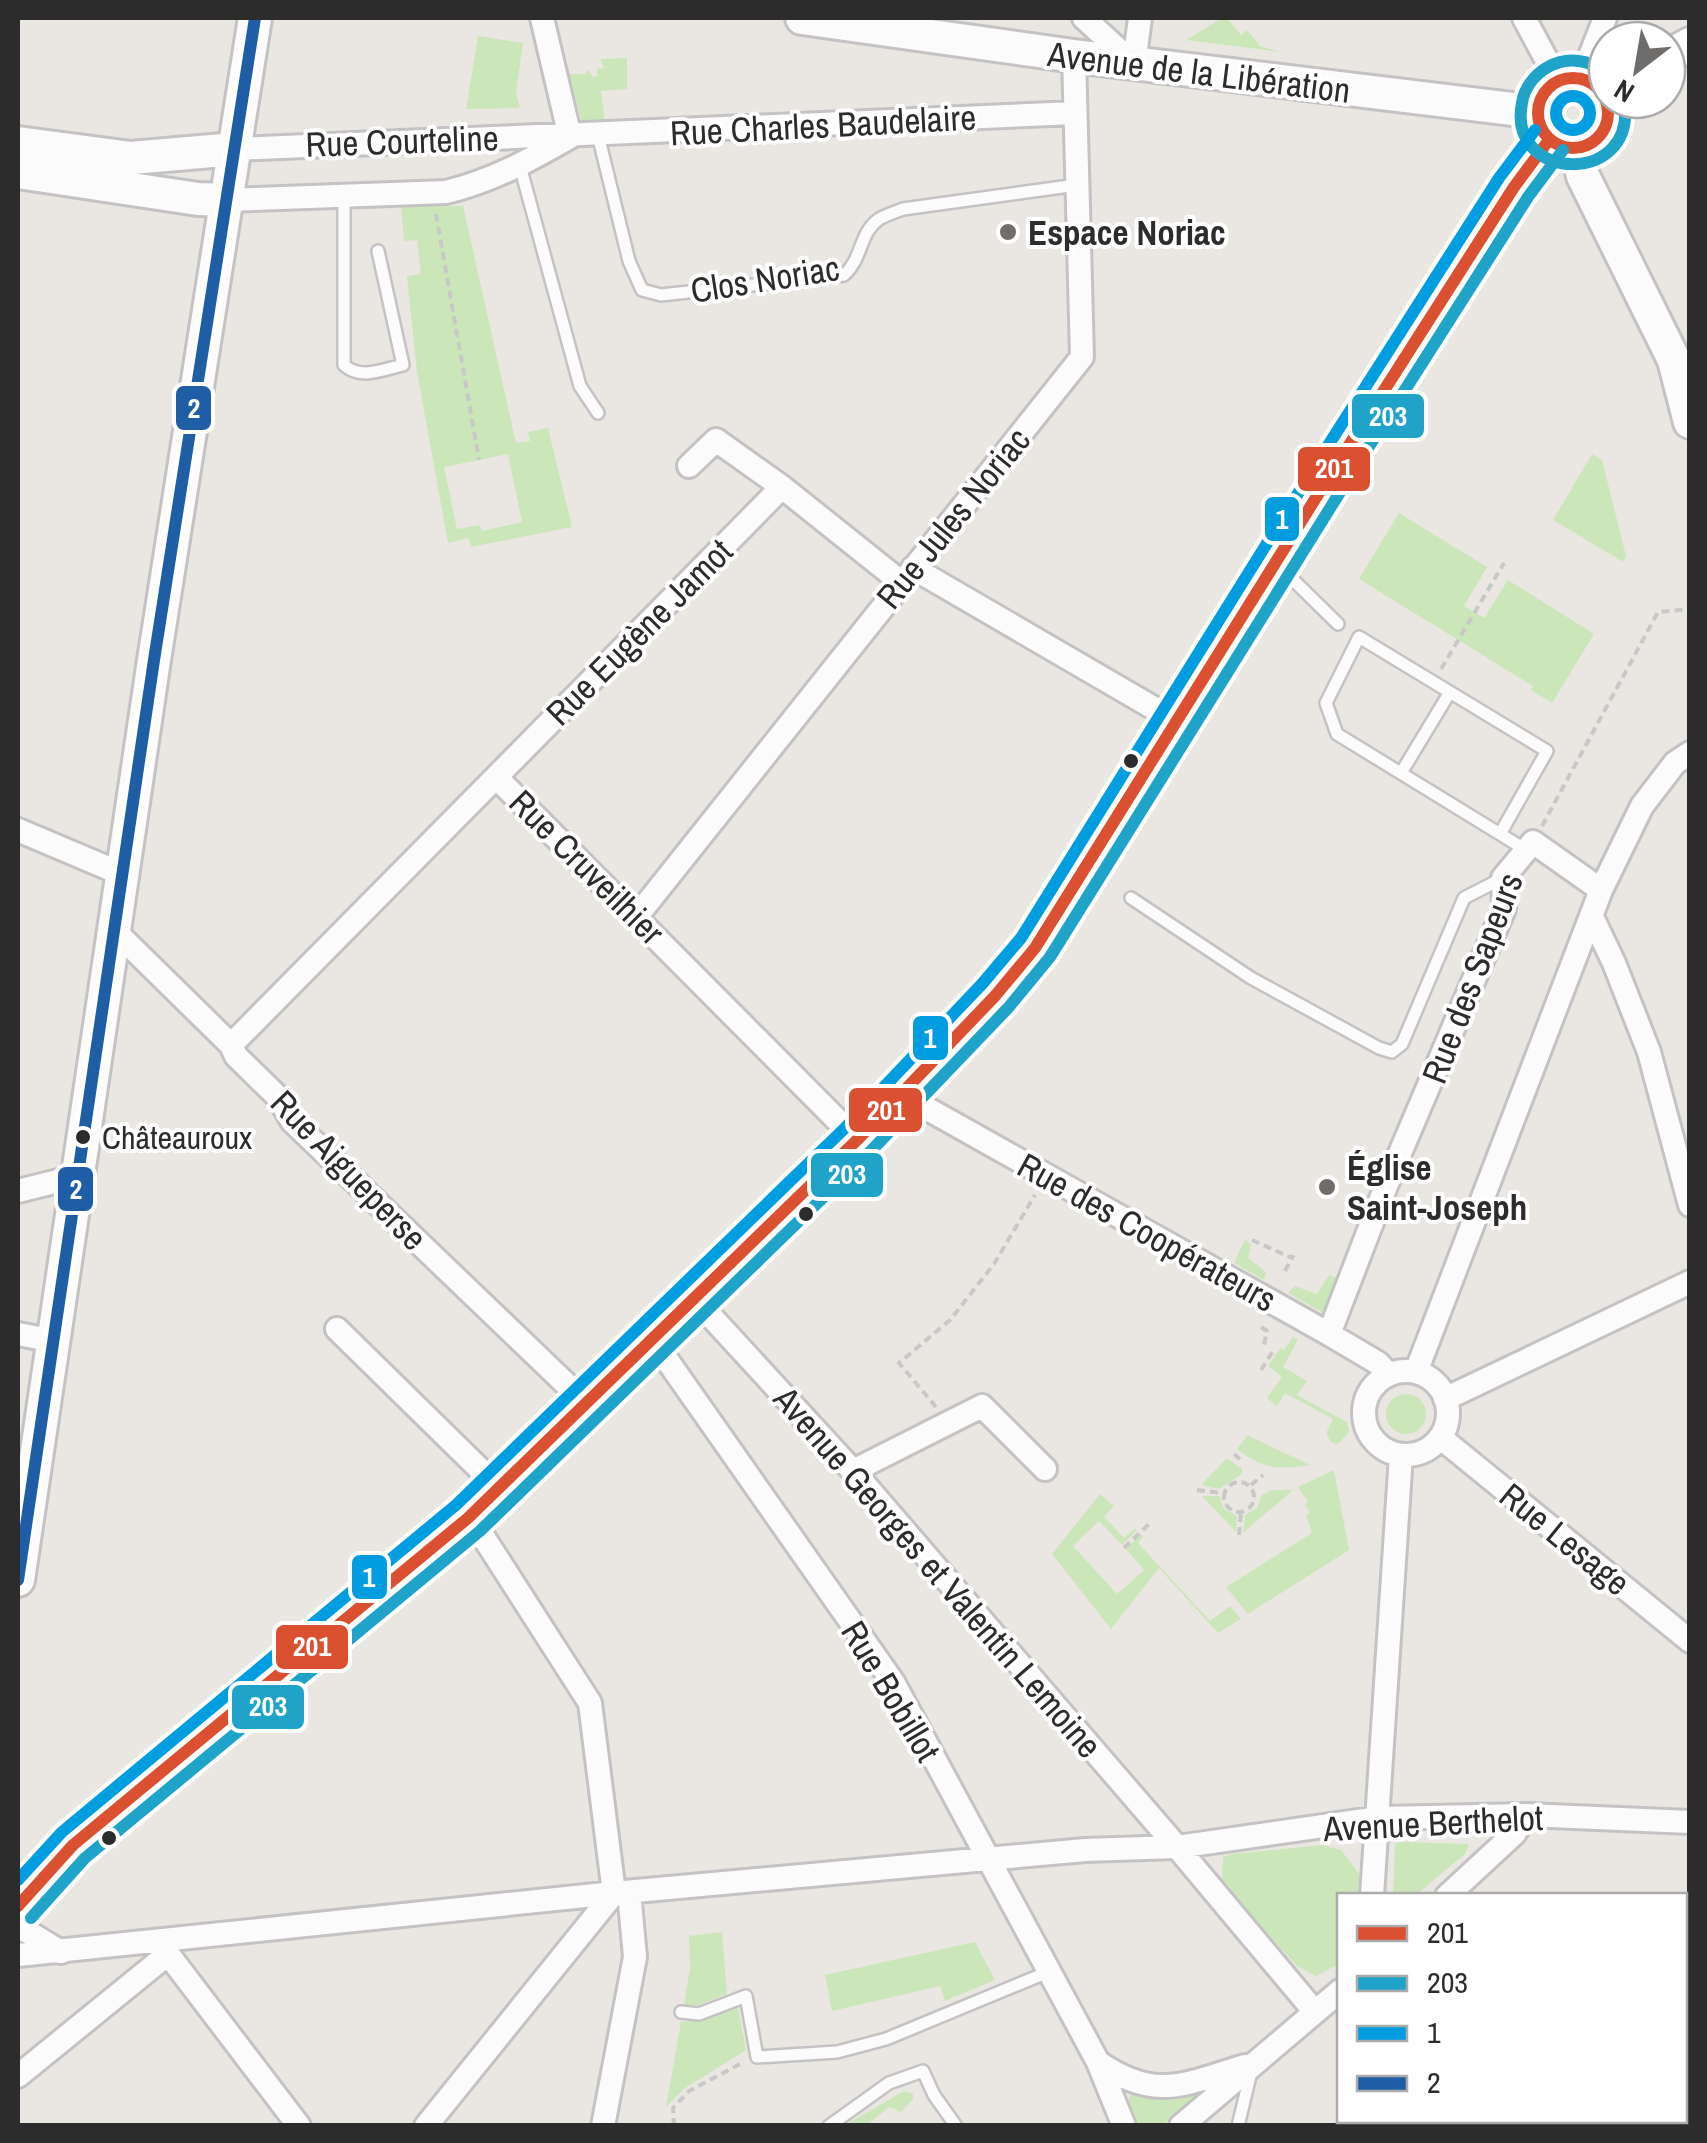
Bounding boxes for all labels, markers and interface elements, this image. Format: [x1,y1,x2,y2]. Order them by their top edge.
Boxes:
north arrow [1587,20,1687,120]
street label: Avenue de la Libération [1044,30,1353,114]
text: N [1607,71,1641,112]
street label: Rue Charles Baudelaire [669,94,977,156]
street label: Rue Courteline [305,114,499,168]
place label: Espace Noriac [1028,209,1226,256]
marker: Espace Noriac [997,221,1019,243]
street label: Clos Noriac [687,244,843,314]
line badge: 2 [174,384,213,432]
text: 2 [188,389,200,427]
line badge: 203 [1350,392,1426,440]
text: 203 [1369,397,1407,435]
street label: Rue Jules Noriac [865,418,1041,618]
line badge: 201 [1296,445,1372,493]
text: 201 [1315,449,1353,487]
line badge: 1 [1263,495,1301,543]
text: 1 [1276,500,1289,538]
street label: Rue Eugène Jamot [536,529,742,735]
unlabelled marker [1121,751,1141,771]
street label: Rue Cruveilhier [499,779,675,955]
street label: Rue des Sapeurs [1410,866,1534,1090]
line badge: 1 [911,1014,950,1062]
text: 1 [924,1019,937,1057]
street label: Rue Aigueperse [261,1080,437,1260]
line badge: 201 [847,1086,924,1134]
text: 201 [867,1091,905,1129]
place label: Châteauroux [102,1116,252,1159]
marker: Châteauroux [73,1127,93,1147]
street label: Rue des Coopérateurs [1009,1141,1285,1323]
place label: Église Saint-Joseph [1347,1144,1527,1231]
line badge: 203 [809,1151,885,1199]
text: 203 [828,1155,866,1193]
line badge: 2 [56,1165,95,1213]
text: 2 [70,1170,82,1208]
marker: Église Saint-Joseph [1316,1176,1338,1198]
unlabelled marker [796,1204,816,1224]
street label: Avenue Georges et Valentin Lemoine [763,1376,1112,1768]
street label: Rue Lesage [1490,1472,1640,1606]
line badge: 1 [350,1553,389,1601]
text: 1 [363,1558,376,1596]
street label: Rue Bobillot [831,1612,951,1770]
line badge: 201 [274,1623,350,1671]
text: 201 [293,1627,331,1665]
line badge: 203 [230,1683,306,1731]
text: 203 [249,1687,287,1725]
street label: Avenue Berthelot [1321,1794,1544,1852]
unlabelled marker [99,1828,119,1848]
legend [1337,1893,1687,2123]
text: 201 [1427,1912,1468,1952]
text: 203 [1427,1962,1468,2002]
text: 1 [1427,2012,1441,2052]
text: 2 [1427,2062,1441,2102]

